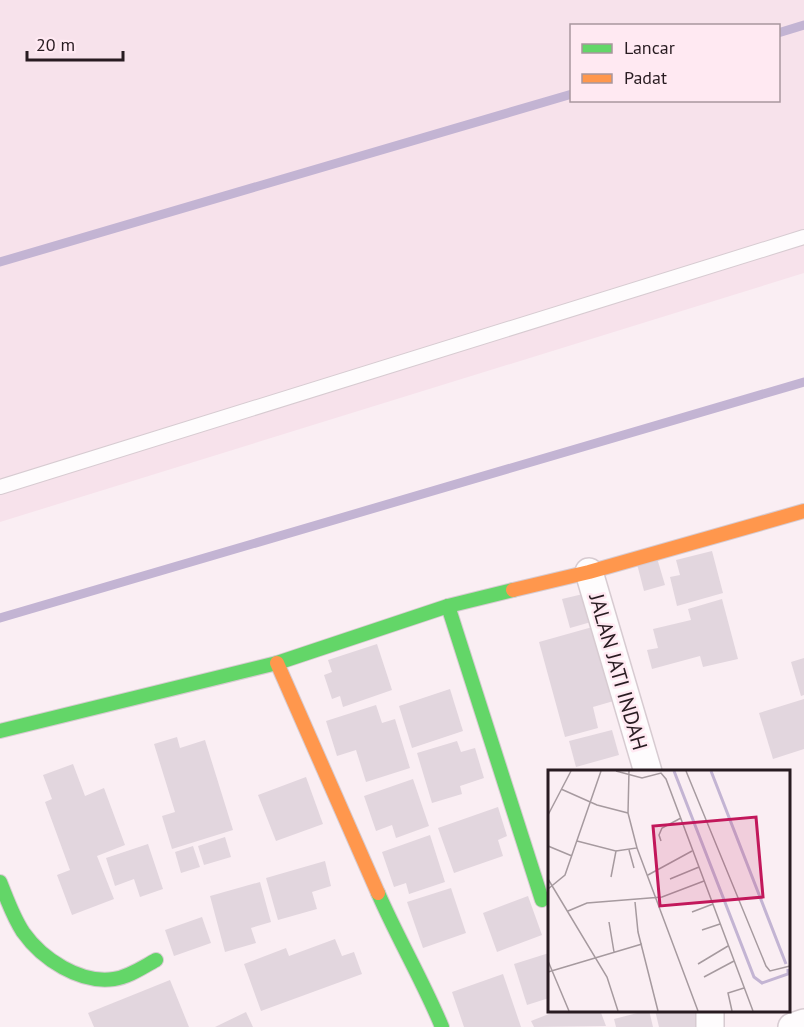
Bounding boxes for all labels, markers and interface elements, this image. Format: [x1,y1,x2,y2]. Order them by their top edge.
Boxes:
scale bar [27,24,123,62]
legend [570,24,780,102]
text: 20 m [36,33,75,56]
text: Lancar [624,36,675,59]
text: Padat [624,66,667,89]
street label: JALAN JATI INDAH [583,589,654,753]
inset map [548,770,789,1012]

